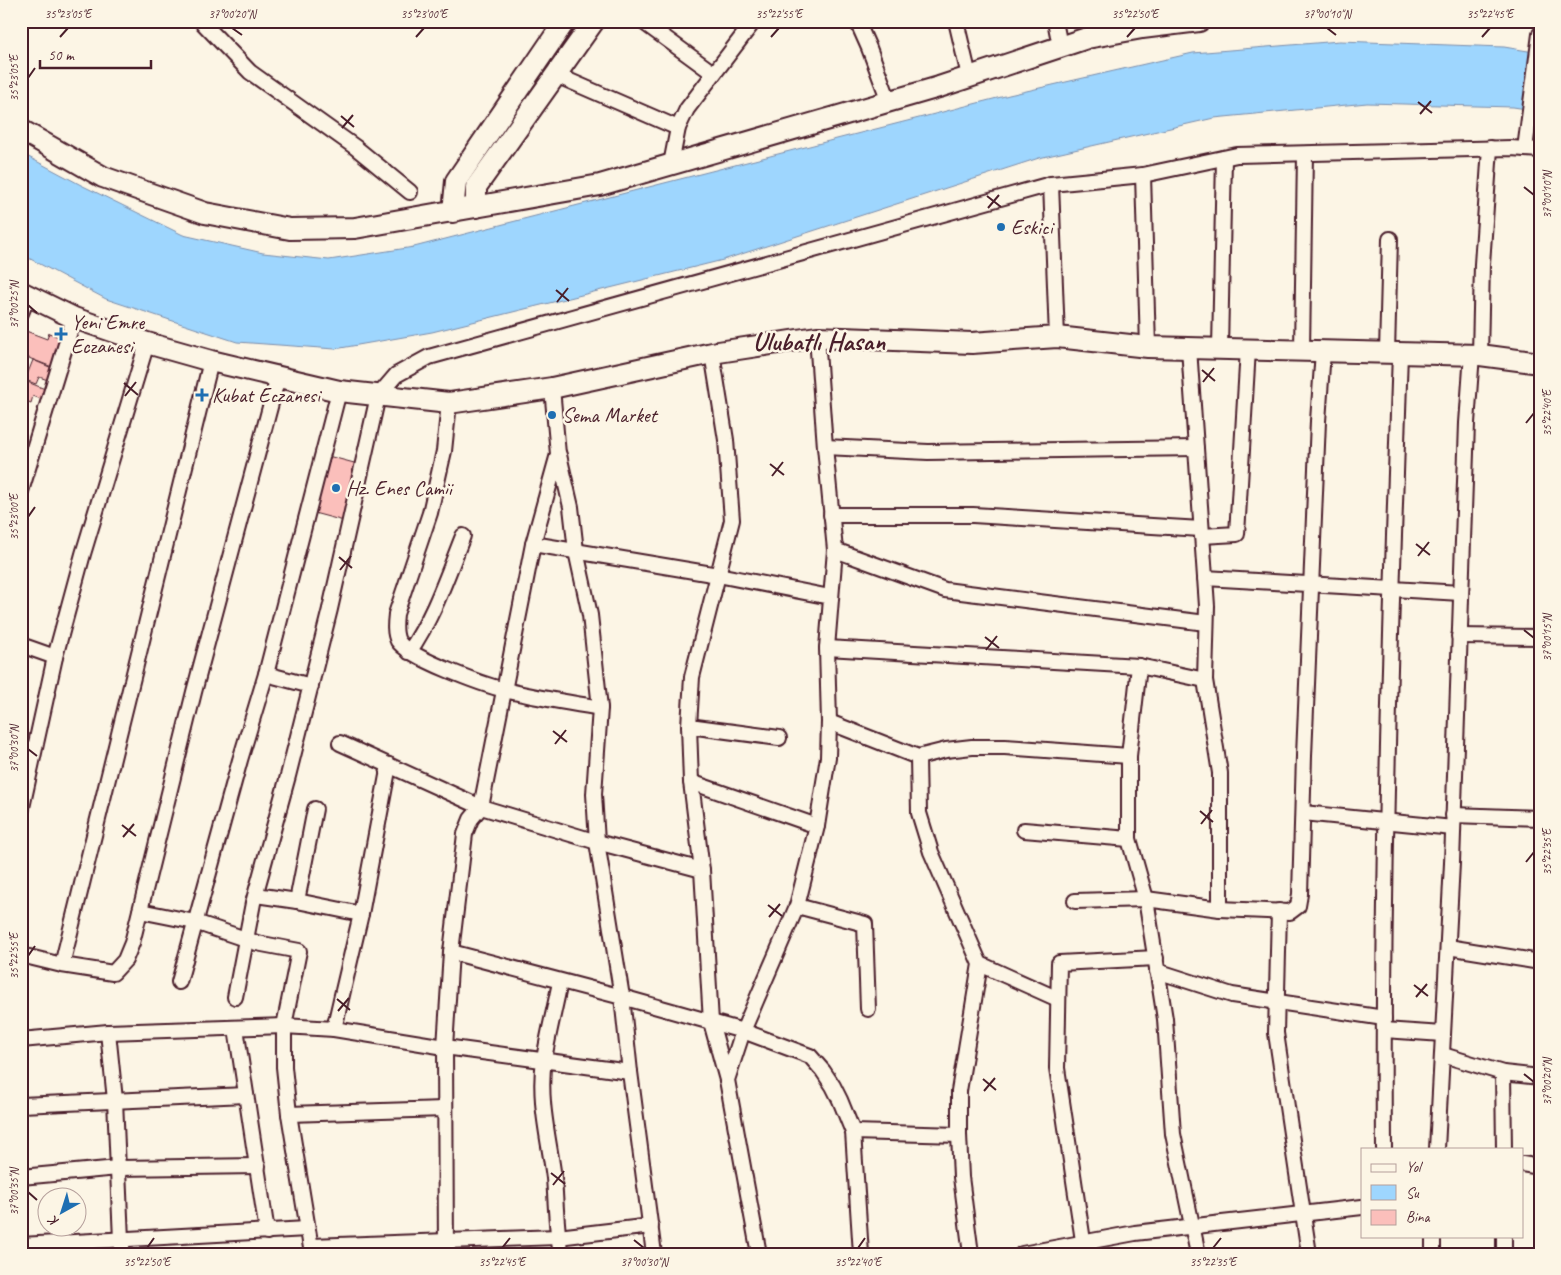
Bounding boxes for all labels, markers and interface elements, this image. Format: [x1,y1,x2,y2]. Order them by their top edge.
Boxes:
text: 35°23'05"E [45,6,93,22]
text: 37°00'20"N [208,6,257,22]
text: 35°23'00"E [401,6,449,22]
text: 35°22'55"E [756,6,804,22]
text: 35°22'50"E [1112,6,1160,22]
text: 37°00'10"N [1303,6,1352,22]
text: 35°22'45"E [1467,6,1515,22]
scale bar [40,38,151,70]
text: 50 m [48,46,75,65]
text: 35°23'05"E [6,53,22,101]
text: 37°00'10"N [1539,170,1555,219]
place label: Eskici [1011,214,1056,240]
marker: Eskici [995,221,1007,233]
text: 37°00'25"N [6,280,22,329]
place label: Yeni Emre Eczanesi [71,309,145,359]
district label: Ulubatlı Hasan [753,325,886,358]
marker: Yeni Emre Eczanesi [55,328,67,340]
place label: Kubat Eczanesi [212,382,323,408]
text: 35°22'40"E [1539,388,1555,436]
marker: Kubat Eczanesi [196,389,208,401]
place label: Sema Market [562,402,659,428]
marker: Sema Market [546,409,558,421]
place label: Hz. Enes Camii [346,475,455,501]
marker: Hz. Enes Camii [330,482,342,494]
text: 35°23'00"E [6,492,22,540]
text: 37°00'15"N [1539,613,1555,662]
text: 37°00'30"N [6,724,22,773]
text: 35°22'35"E [1539,827,1555,875]
text: 35°22'55"E [6,931,22,979]
text: 37°00'20"N [1539,1057,1555,1106]
legend [1361,1148,1524,1238]
text: Yol [1406,1158,1423,1177]
text: 37°00'35"N [6,1167,22,1216]
text: Su [1406,1184,1420,1203]
north arrow [38,1188,88,1238]
text: Bina [1406,1208,1431,1227]
text: K [44,1211,62,1231]
text: 35°22'50"E [124,1254,172,1270]
text: 35°22'45"E [479,1254,527,1270]
text: 37°00'30"N [620,1254,669,1270]
text: 35°22'40"E [835,1254,883,1270]
text: 35°22'35"E [1190,1254,1238,1270]

